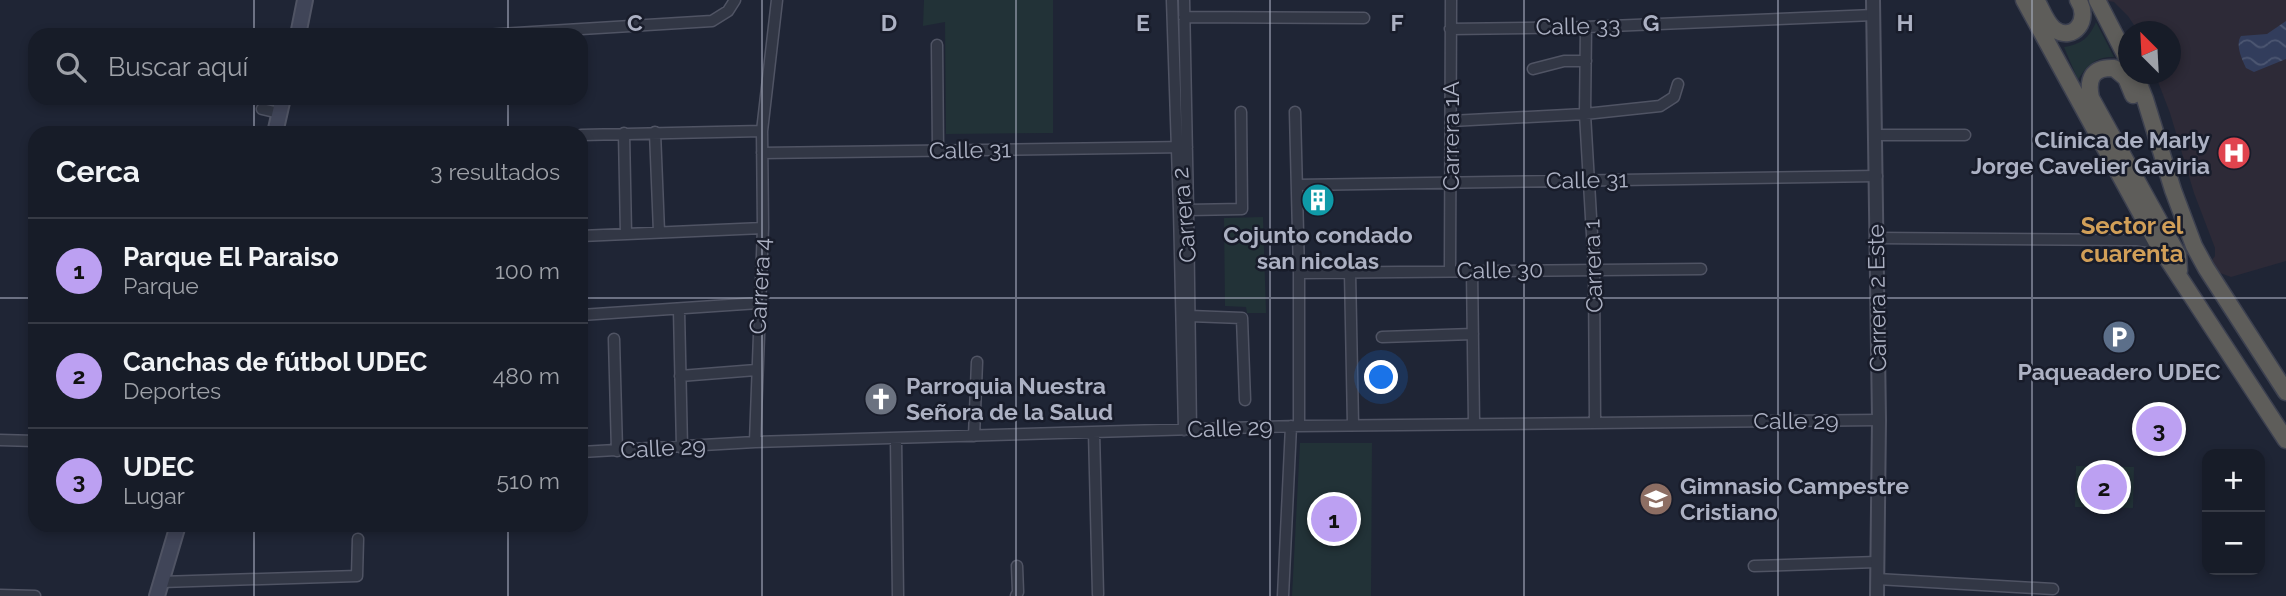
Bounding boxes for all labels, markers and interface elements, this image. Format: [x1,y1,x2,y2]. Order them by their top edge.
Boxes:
text: C [627,9,643,36]
text: D [881,9,897,36]
text: E [1136,9,1150,36]
text: F [1390,9,1404,36]
text: G [1643,9,1659,36]
text: H [1896,9,1914,36]
street label: Calle 33 [1535,11,1621,40]
north arrow [2118,21,2181,84]
search box [28,28,588,105]
icon: search [52,48,90,86]
text: Buscar aquí [108,52,248,82]
street label: Carrera 1A [1437,81,1464,191]
place label: Clínica de Marly Jorge Cavelier Gaviria [1971,126,2210,179]
hospital icon: Clínica de Marly Jorge Cavelier Gaviria [2215,134,2253,172]
street label: Calle 31 [929,135,1012,164]
text: Cerca [56,154,140,189]
text: 3 resultados [430,158,560,185]
street label: Calle 31 [1546,165,1629,194]
street label: Carrera 2 [1166,166,1201,264]
building icon: Cojunto condado san nicolas [1299,181,1337,219]
district label: Sector el cuarenta [2080,211,2184,268]
street label: Carrera 1 [1577,218,1608,313]
place label: Cojunto condado san nicolas [1223,221,1413,274]
street label: Carrera 2 Este [1862,224,1891,372]
street label: Carrera 4 [743,237,776,335]
text: Parque El Paraiso [123,242,339,272]
street label: Calle 30 [1456,255,1544,284]
text: 1 [73,257,85,284]
text: 100 m [495,257,560,284]
text: Parque [123,272,199,299]
parking icon: Paqueadero UDEC [2100,318,2138,356]
text: Canchas de fútbol UDEC [123,347,427,377]
place label: Paqueadero UDEC [2018,358,2221,385]
your location [1364,360,1398,394]
text: 2 [73,362,85,389]
text: 480 m [493,362,560,389]
place label: Parroquia Nuestra Señora de la Salud [906,372,1113,425]
text: Deportes [123,377,221,404]
church icon: Parroquia Nuestra Señora de la Salud [862,380,900,418]
pin: 3 [2136,403,2182,455]
street label: Calle 29 [1753,407,1839,434]
street label: Calle 29 [1187,413,1273,442]
street label: Calle 29 [619,432,706,463]
map controls [2202,449,2265,575]
button: + [2202,449,2265,512]
text: UDEC [123,452,194,482]
pin: 2 [2081,461,2127,513]
text: 3 [73,467,85,494]
text: 510 m [497,467,560,494]
place label: Gimnasio Campestre Cristiano [1680,472,1909,525]
school or university icon: Gimnasio Campestre Cristiano [1637,480,1675,518]
text: Lugar [123,482,185,509]
pin: 1 [1311,493,1357,545]
button: − [2202,512,2265,575]

